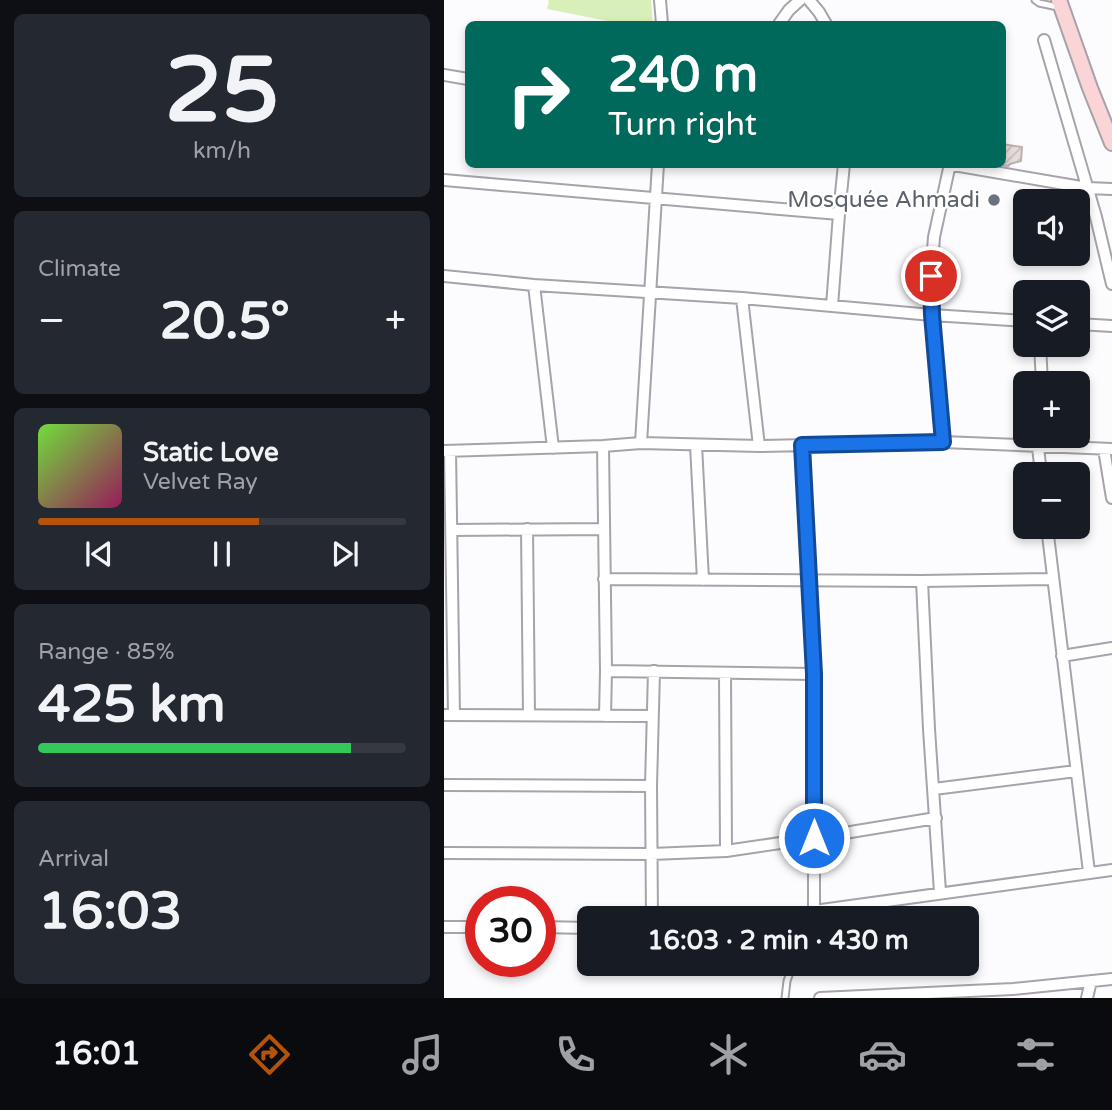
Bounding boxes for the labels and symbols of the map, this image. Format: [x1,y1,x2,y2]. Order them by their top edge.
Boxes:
place label: Mosquée Ahmadi [787,186,980,214]
marker: Mosquée Ahmadi [986,192,1002,208]
pin [901,246,961,306]
position arrow [777,801,851,875]
speed limit sign: 30 [465,886,556,977]

